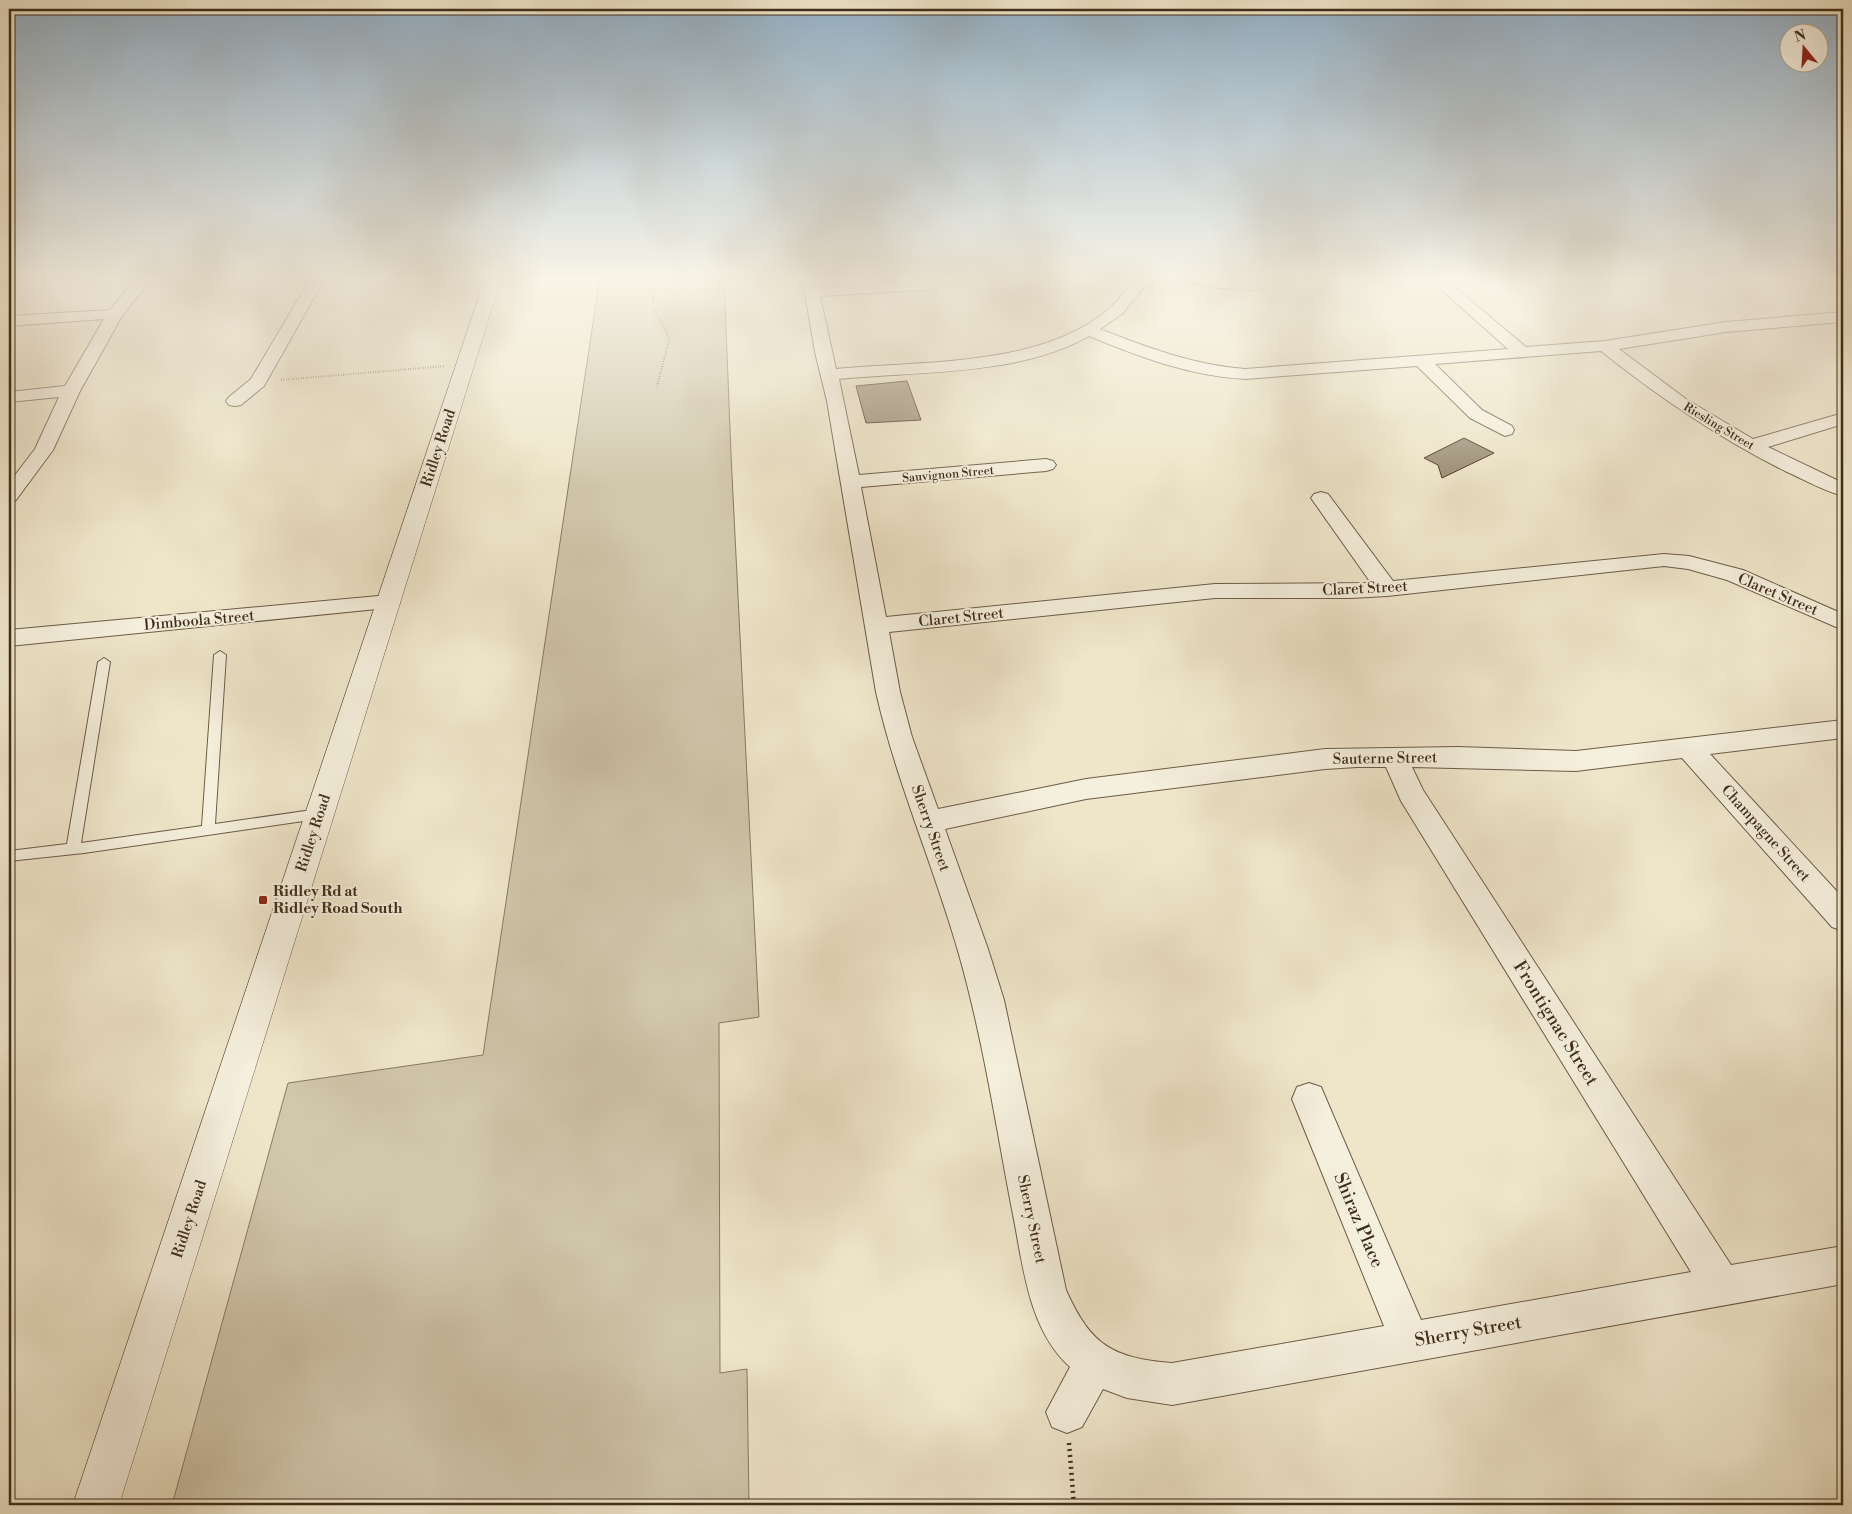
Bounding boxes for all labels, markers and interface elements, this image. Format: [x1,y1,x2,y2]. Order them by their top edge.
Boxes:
north arrow [1780,22,1830,72]
text: N [1792,26,1808,47]
street label: Riesling Street [1681,400,1757,454]
street label: Ridley Road [417,406,460,490]
street label: Sauvignon Street [902,463,995,486]
street label: Claret Street [1735,569,1821,620]
street label: Claret Street [1322,577,1409,600]
street label: Claret Street [918,604,1005,631]
street label: Dimboola Street [143,606,256,635]
street label: Sauterne Street [1333,748,1438,769]
street label: Champagne Street [1717,781,1815,886]
street label: Sherry Street [907,782,954,874]
street label: Ridley Road [292,791,335,875]
place label: Ridley Rd at Ridley Road South [273,882,403,918]
marker: Ridley Rd at Ridley Road South [257,894,269,906]
street label: Frontignac Street [1508,956,1604,1091]
street label: Shiraz Place [1328,1169,1389,1271]
street label: Sherry Street [1013,1173,1050,1266]
street label: Ridley Road [168,1177,211,1261]
street label: Sherry Street [1413,1311,1524,1352]

